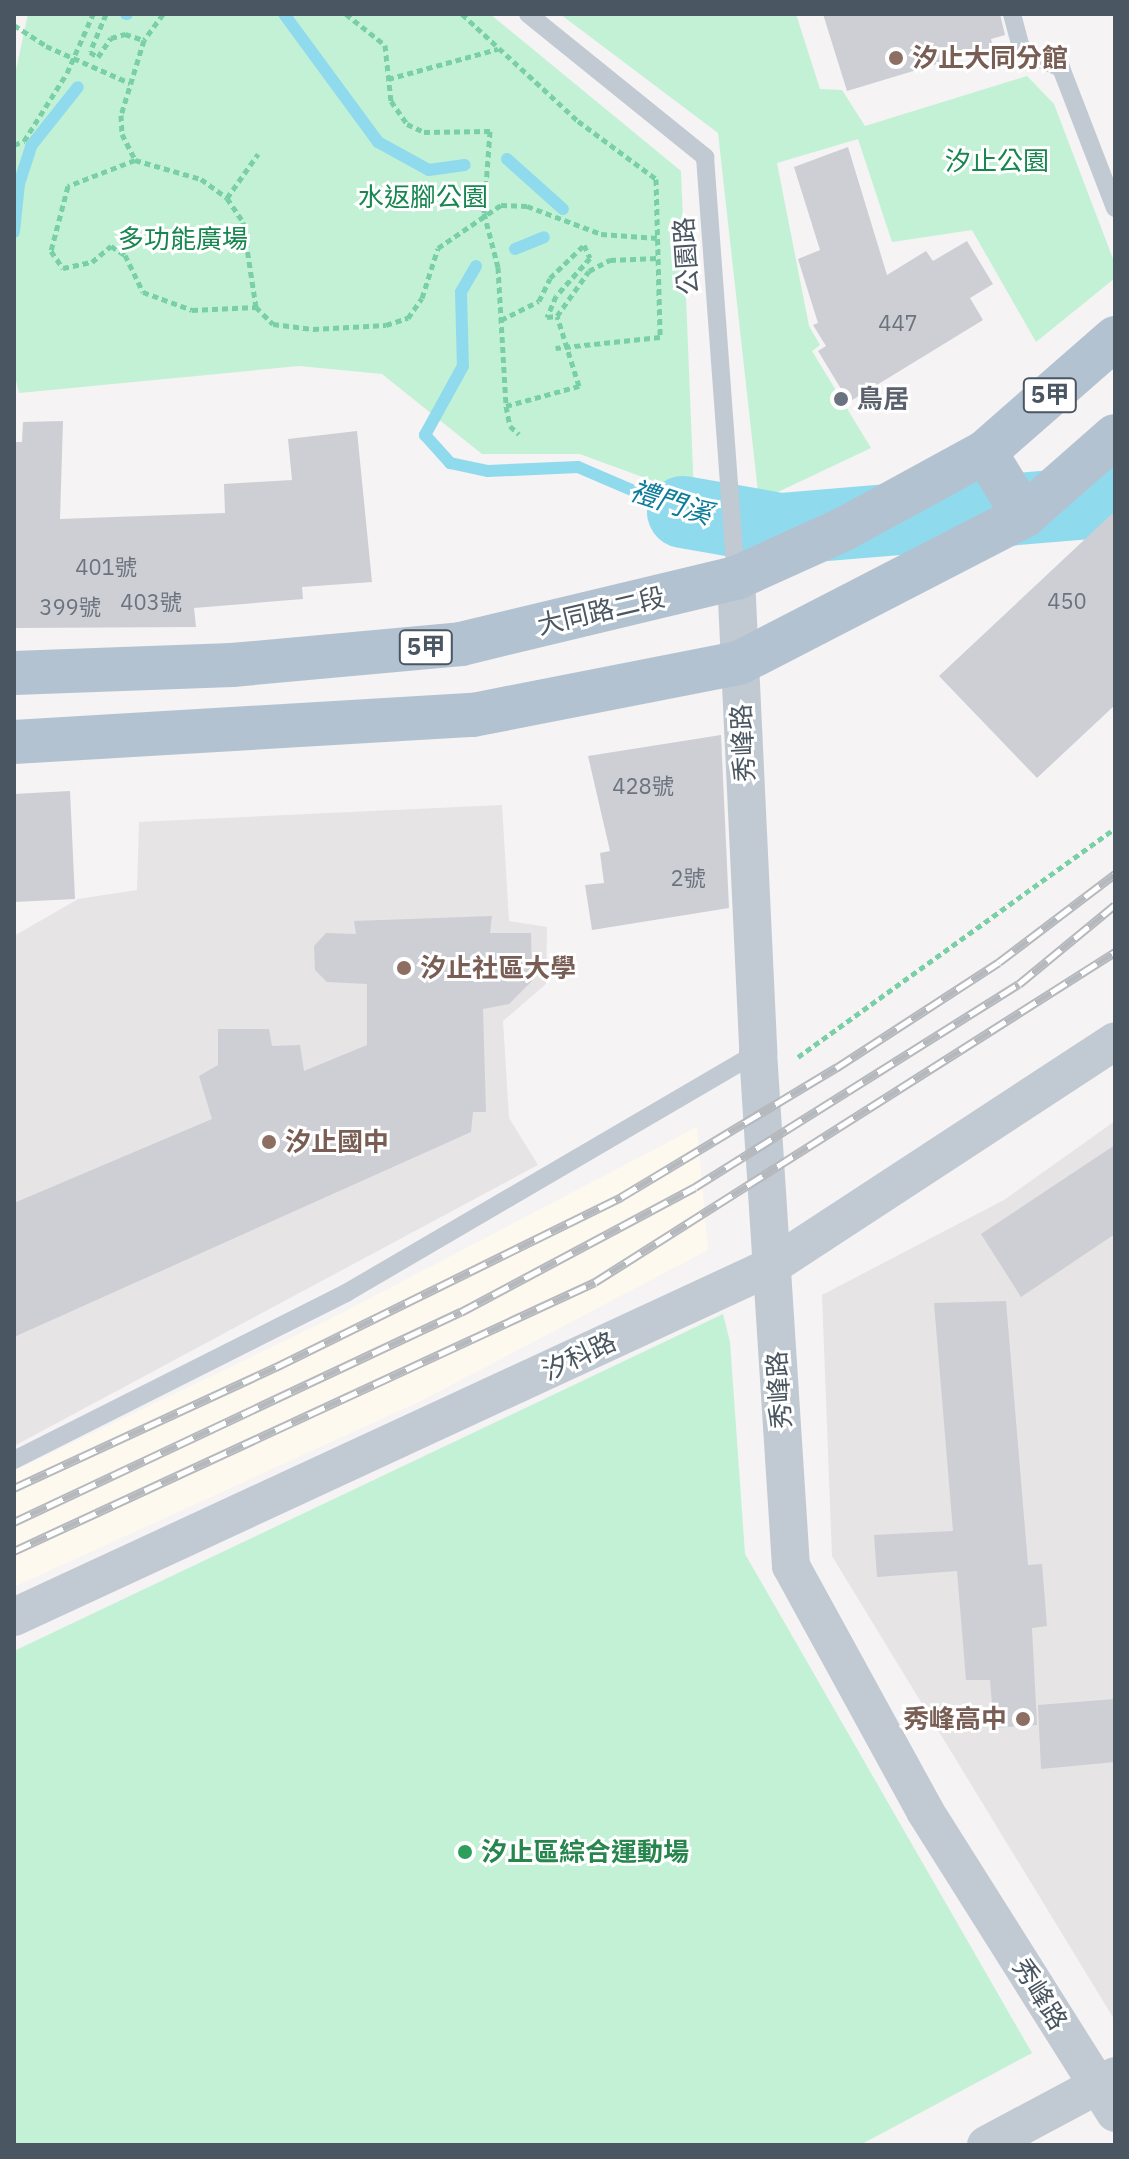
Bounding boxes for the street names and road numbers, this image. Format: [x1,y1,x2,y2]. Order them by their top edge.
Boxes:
street label: 公園路 [668,216,704,296]
road number: 5甲 [1022,375,1078,415]
street label: 大同路二段 [534,581,668,641]
road number: 5甲 [398,627,454,667]
street label: 秀峰路 [725,703,761,783]
street label: 汐科路 [537,1325,621,1387]
street label: 秀峰路 [761,1350,797,1430]
street label: 秀峰路 [1006,1953,1074,2035]

